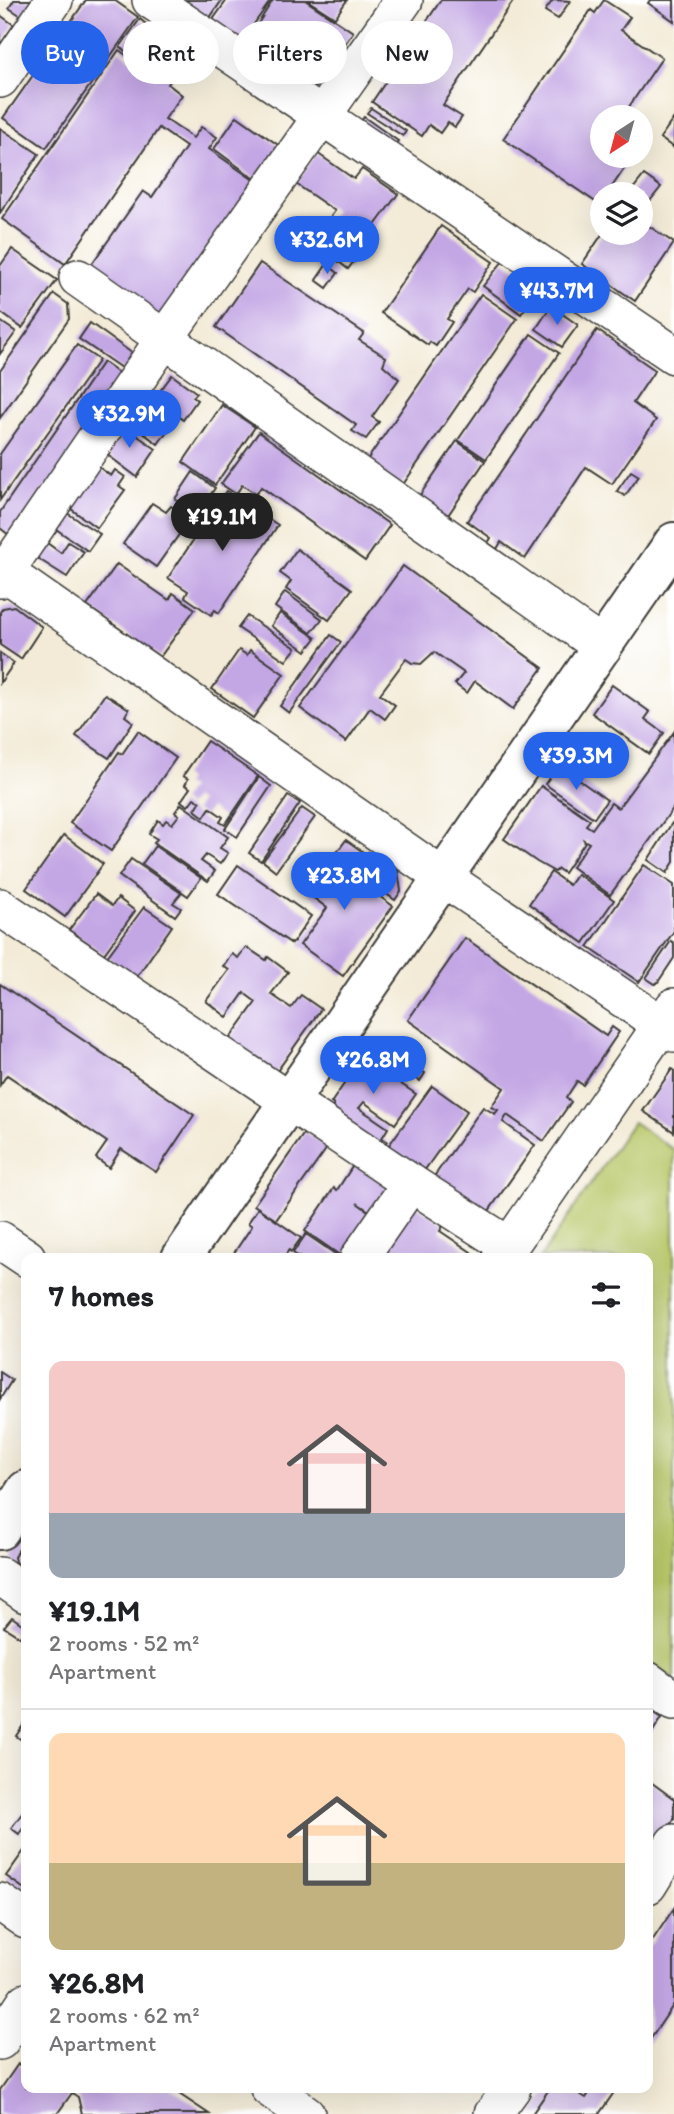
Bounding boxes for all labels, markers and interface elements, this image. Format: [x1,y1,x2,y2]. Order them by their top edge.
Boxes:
chip: Buy [21,21,109,84]
chip: Rent [123,21,219,84]
chip: Filters [233,21,347,84]
chip: New [361,21,453,84]
north arrow [590,105,653,168]
map controls [590,105,653,245]
button: layers [590,182,653,245]
pin: ¥32.6M [270,216,384,276]
text: ¥32.6M [290,225,364,253]
pin: ¥43.7M [500,268,614,327]
text: ¥43.7M [520,276,594,304]
pin: ¥32.9M [72,391,186,450]
text: ¥32.9M [92,399,166,427]
pin: ¥19.1M [165,494,279,553]
text: ¥19.1M [187,502,257,530]
pin: ¥39.3M [519,732,633,792]
text: ¥39.3M [539,741,613,769]
pin: ¥23.8M [287,852,401,912]
text: ¥23.8M [307,861,381,889]
pin: ¥26.8M [316,1036,430,1096]
text: ¥26.8M [336,1045,410,1073]
icon: filters [587,1276,625,1314]
text: 7 homes [49,1277,154,1314]
icon: home [274,1406,400,1532]
text: ¥19.1M [49,1592,140,1629]
text: 2 rooms · 52 m² [49,1629,199,1657]
text: Apartment [49,1657,156,1685]
icon: home [274,1778,400,1904]
text: ¥26.8M [49,1964,145,2001]
text: 2 rooms · 62 m² [49,2001,200,2029]
text: Apartment [49,2029,156,2057]

